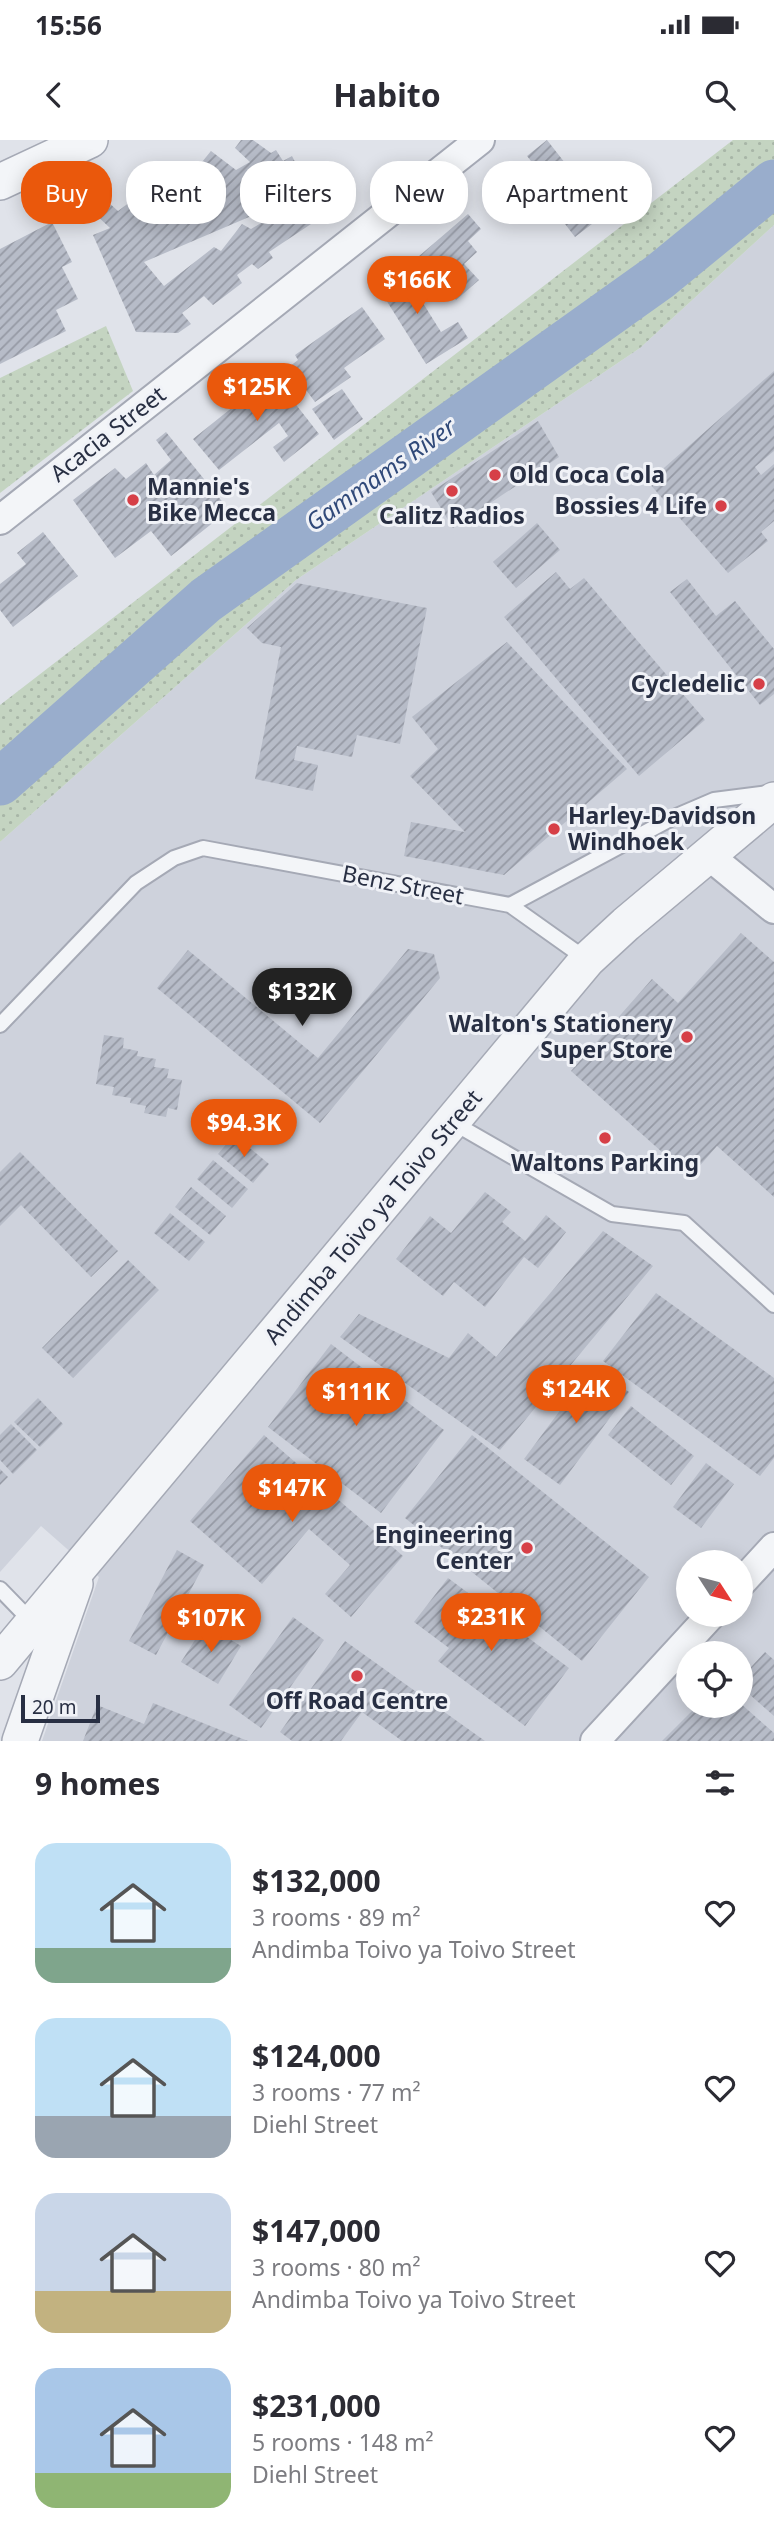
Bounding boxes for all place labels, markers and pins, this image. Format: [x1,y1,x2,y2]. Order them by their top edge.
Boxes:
pin: $166K [368,256,466,316]
pin: $125K [208,364,306,423]
place label: Old Coca Cola [509,458,665,490]
marker: Old Coca Cola [487,467,503,483]
place label: Mannie's Bike Mecca [147,470,276,528]
marker: Calitz Radios [444,483,460,499]
place label: Bossies 4 Life [555,489,707,521]
marker: Mannie's Bike Mecca [125,492,141,508]
marker: Bossies 4 Life [713,498,729,514]
place label: Calitz Radios [379,499,525,531]
place label: Cycledelic [631,667,745,699]
marker: Cycledelic [751,676,767,692]
place label: Harley-Davidson Windhoek [568,799,756,857]
marker: Harley-Davidson Windhoek [546,821,562,837]
pin: $132K [253,968,351,1028]
place label: Walton's Stationery Super Store [449,1007,674,1065]
marker: Walton's Stationery Super Store [679,1029,695,1045]
pin: $94.3K [187,1100,301,1159]
marker: Waltons Parking [597,1130,613,1146]
place label: Waltons Parking [511,1146,699,1178]
pin: $124K [527,1366,625,1425]
pin: $111K [307,1368,405,1428]
pin: $147K [243,1464,341,1524]
place label: Engineering Center [375,1518,513,1576]
marker: Engineering Center [519,1540,535,1556]
pin: $107K [162,1594,260,1654]
pin: $231K [442,1594,540,1653]
marker: Off Road Centre [349,1668,365,1684]
place label: Off Road Centre [266,1684,448,1716]

